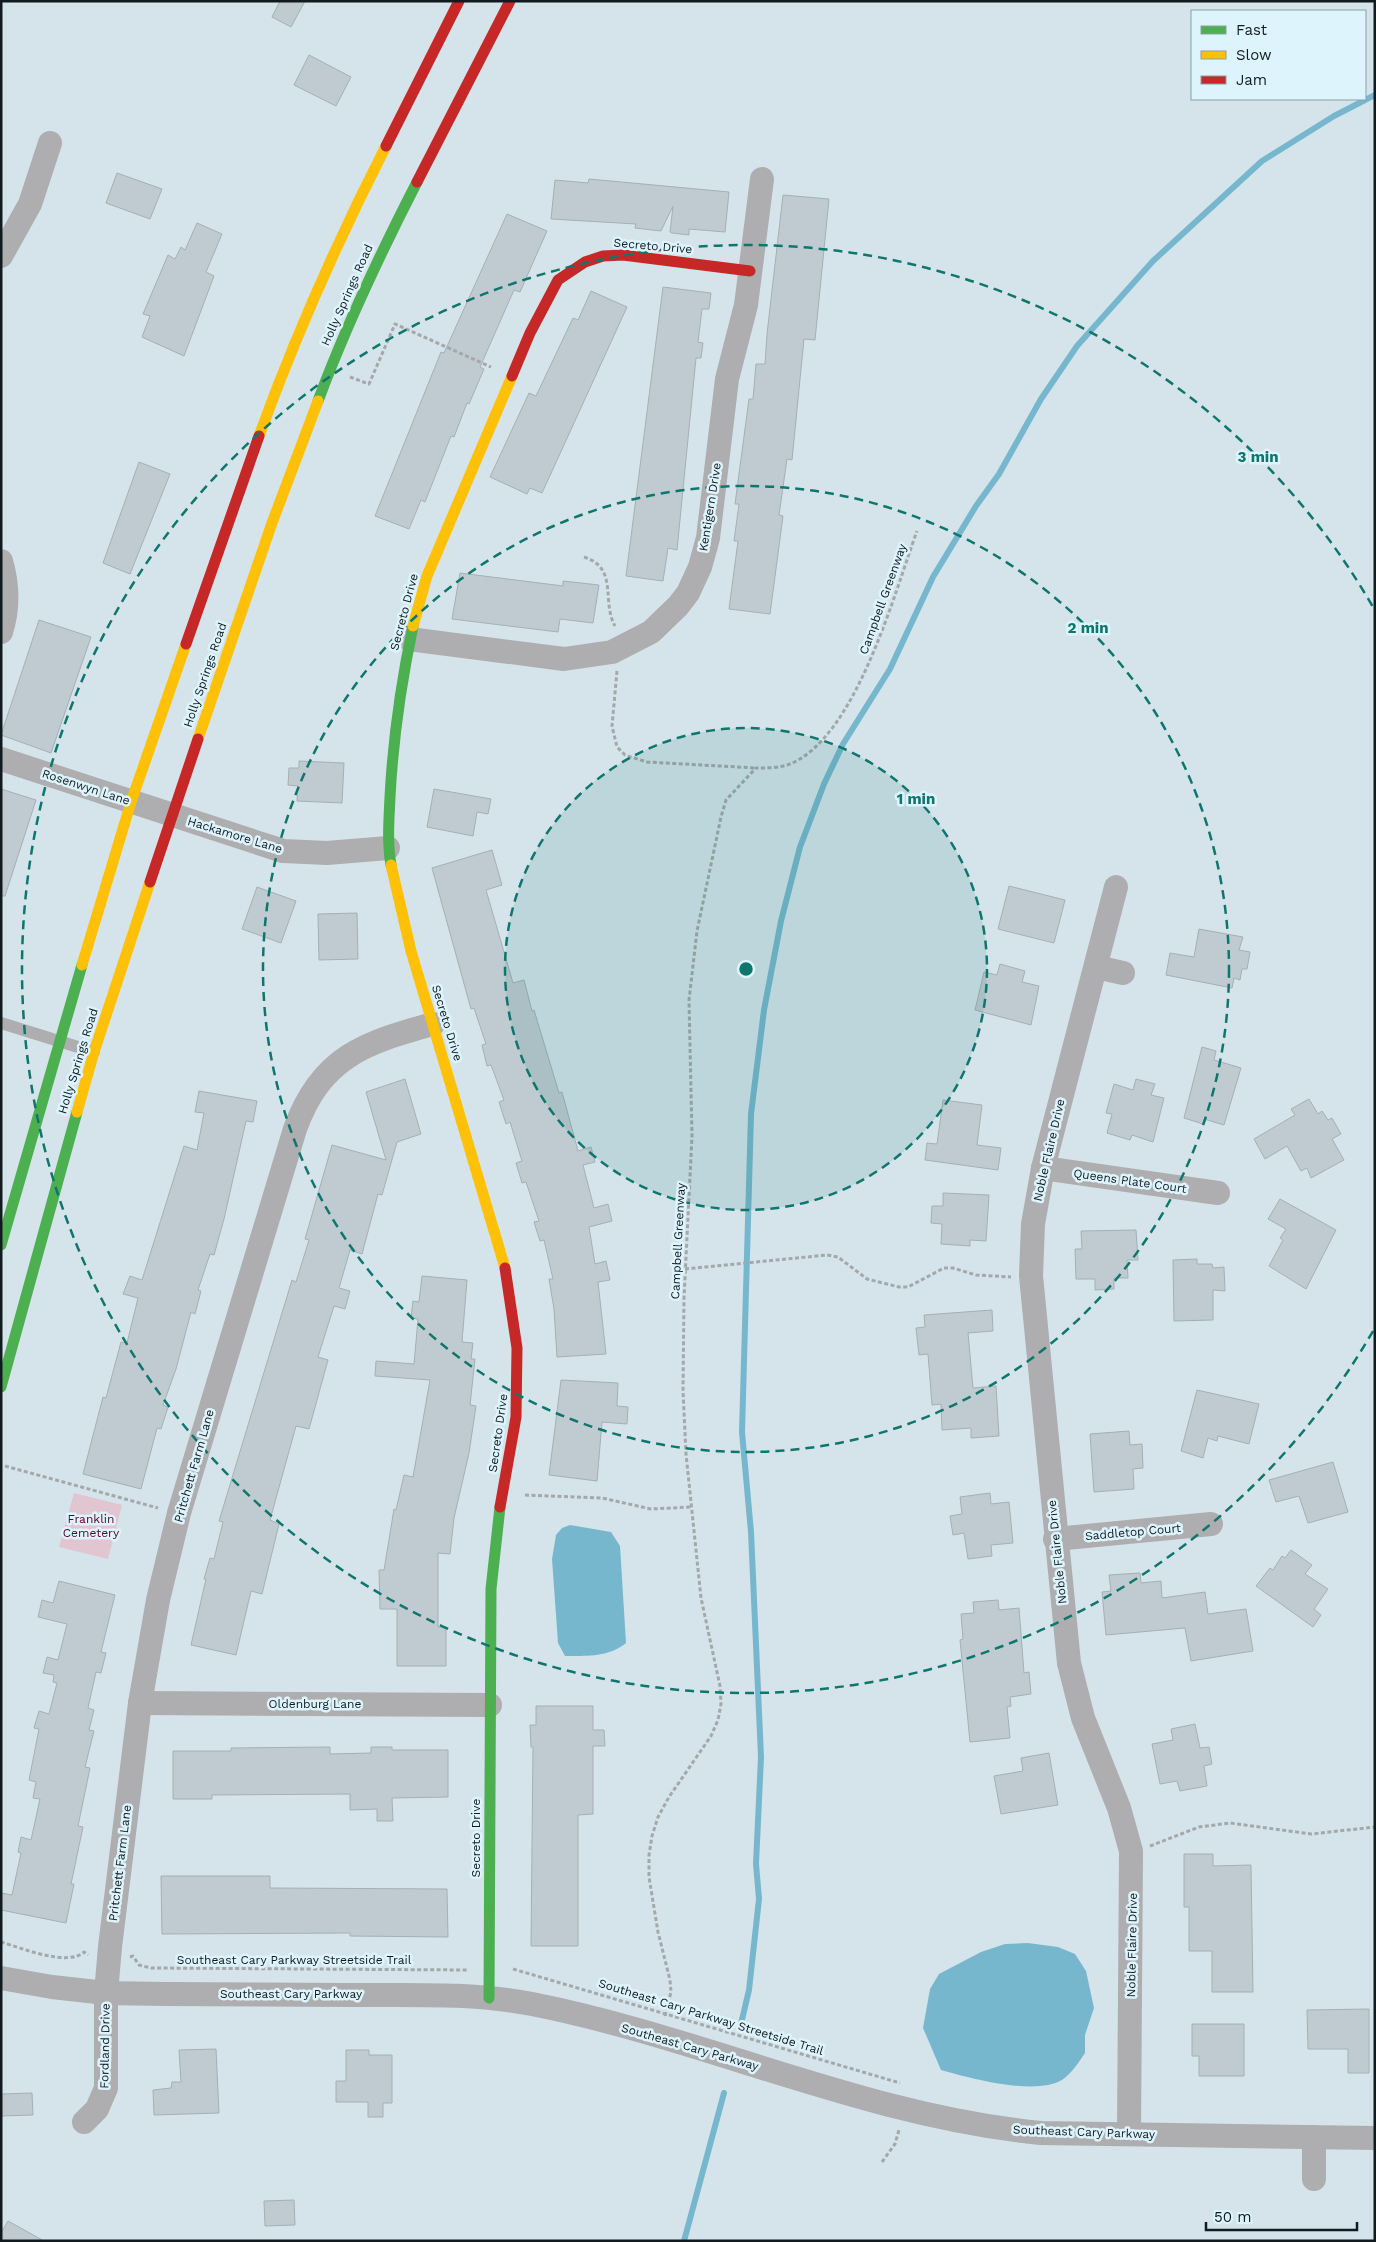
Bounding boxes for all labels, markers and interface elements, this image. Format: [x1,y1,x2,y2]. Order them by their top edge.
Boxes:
legend [1191,10,1366,100]
text: Fast [1236,21,1268,39]
text: Slow [1236,46,1272,64]
text: Jam [1236,71,1267,89]
street label: Secreto Drive [613,236,693,256]
street label: Holly Springs Road [318,242,376,348]
text: 3 min [1238,448,1278,466]
street label: Kentigern Drive [696,462,724,552]
street label: Campbell Greenway [856,541,910,656]
street label: Secreto Drive [387,572,421,652]
text: 2 min [1067,619,1109,637]
street label: Holly Springs Road [181,621,229,729]
street label: Rosenwyn Lane [40,766,132,808]
text: 1 min [897,790,935,808]
street label: Hackamore Lane [186,814,284,856]
centre of rings [737,960,755,978]
street label: Secreto Drive [429,983,465,1063]
street label: Holly Springs Road [55,1006,101,1116]
street label: Noble Flaire Drive [1030,1097,1068,1203]
street label: Queens Plate Court [1073,1166,1187,1196]
street label: Campbell Greenway [668,1182,688,1300]
street label: Secreto Drive [486,1393,510,1473]
street label: Pritchett Farm Lane [171,1408,217,1524]
street label: Noble Flaire Drive [1045,1499,1069,1605]
park label: Franklin Cemetery [63,1512,120,1540]
street label: Saddletop Court [1085,1521,1181,1543]
street label: Oldenburg Lane [269,1697,361,1711]
street label: Secreto Drive [469,1798,483,1877]
street label: Pritchett Farm Lane [106,1804,134,1922]
street label: Noble Flaire Drive [1124,1892,1140,1997]
street label: Southeast Cary Parkway Streetside Trail [177,1953,412,1967]
street label: Southeast Cary Parkway Streetside Trail [596,1976,826,2058]
street label: Southeast Cary Parkway [220,1987,363,2001]
street label: Fordland Drive [97,2003,113,2089]
street label: Southeast Cary Parkway [620,2020,760,2074]
street label: Southeast Cary Parkway [1013,2123,1156,2142]
scale bar [1206,2200,1357,2232]
text: 50 m [1214,2208,1251,2226]

